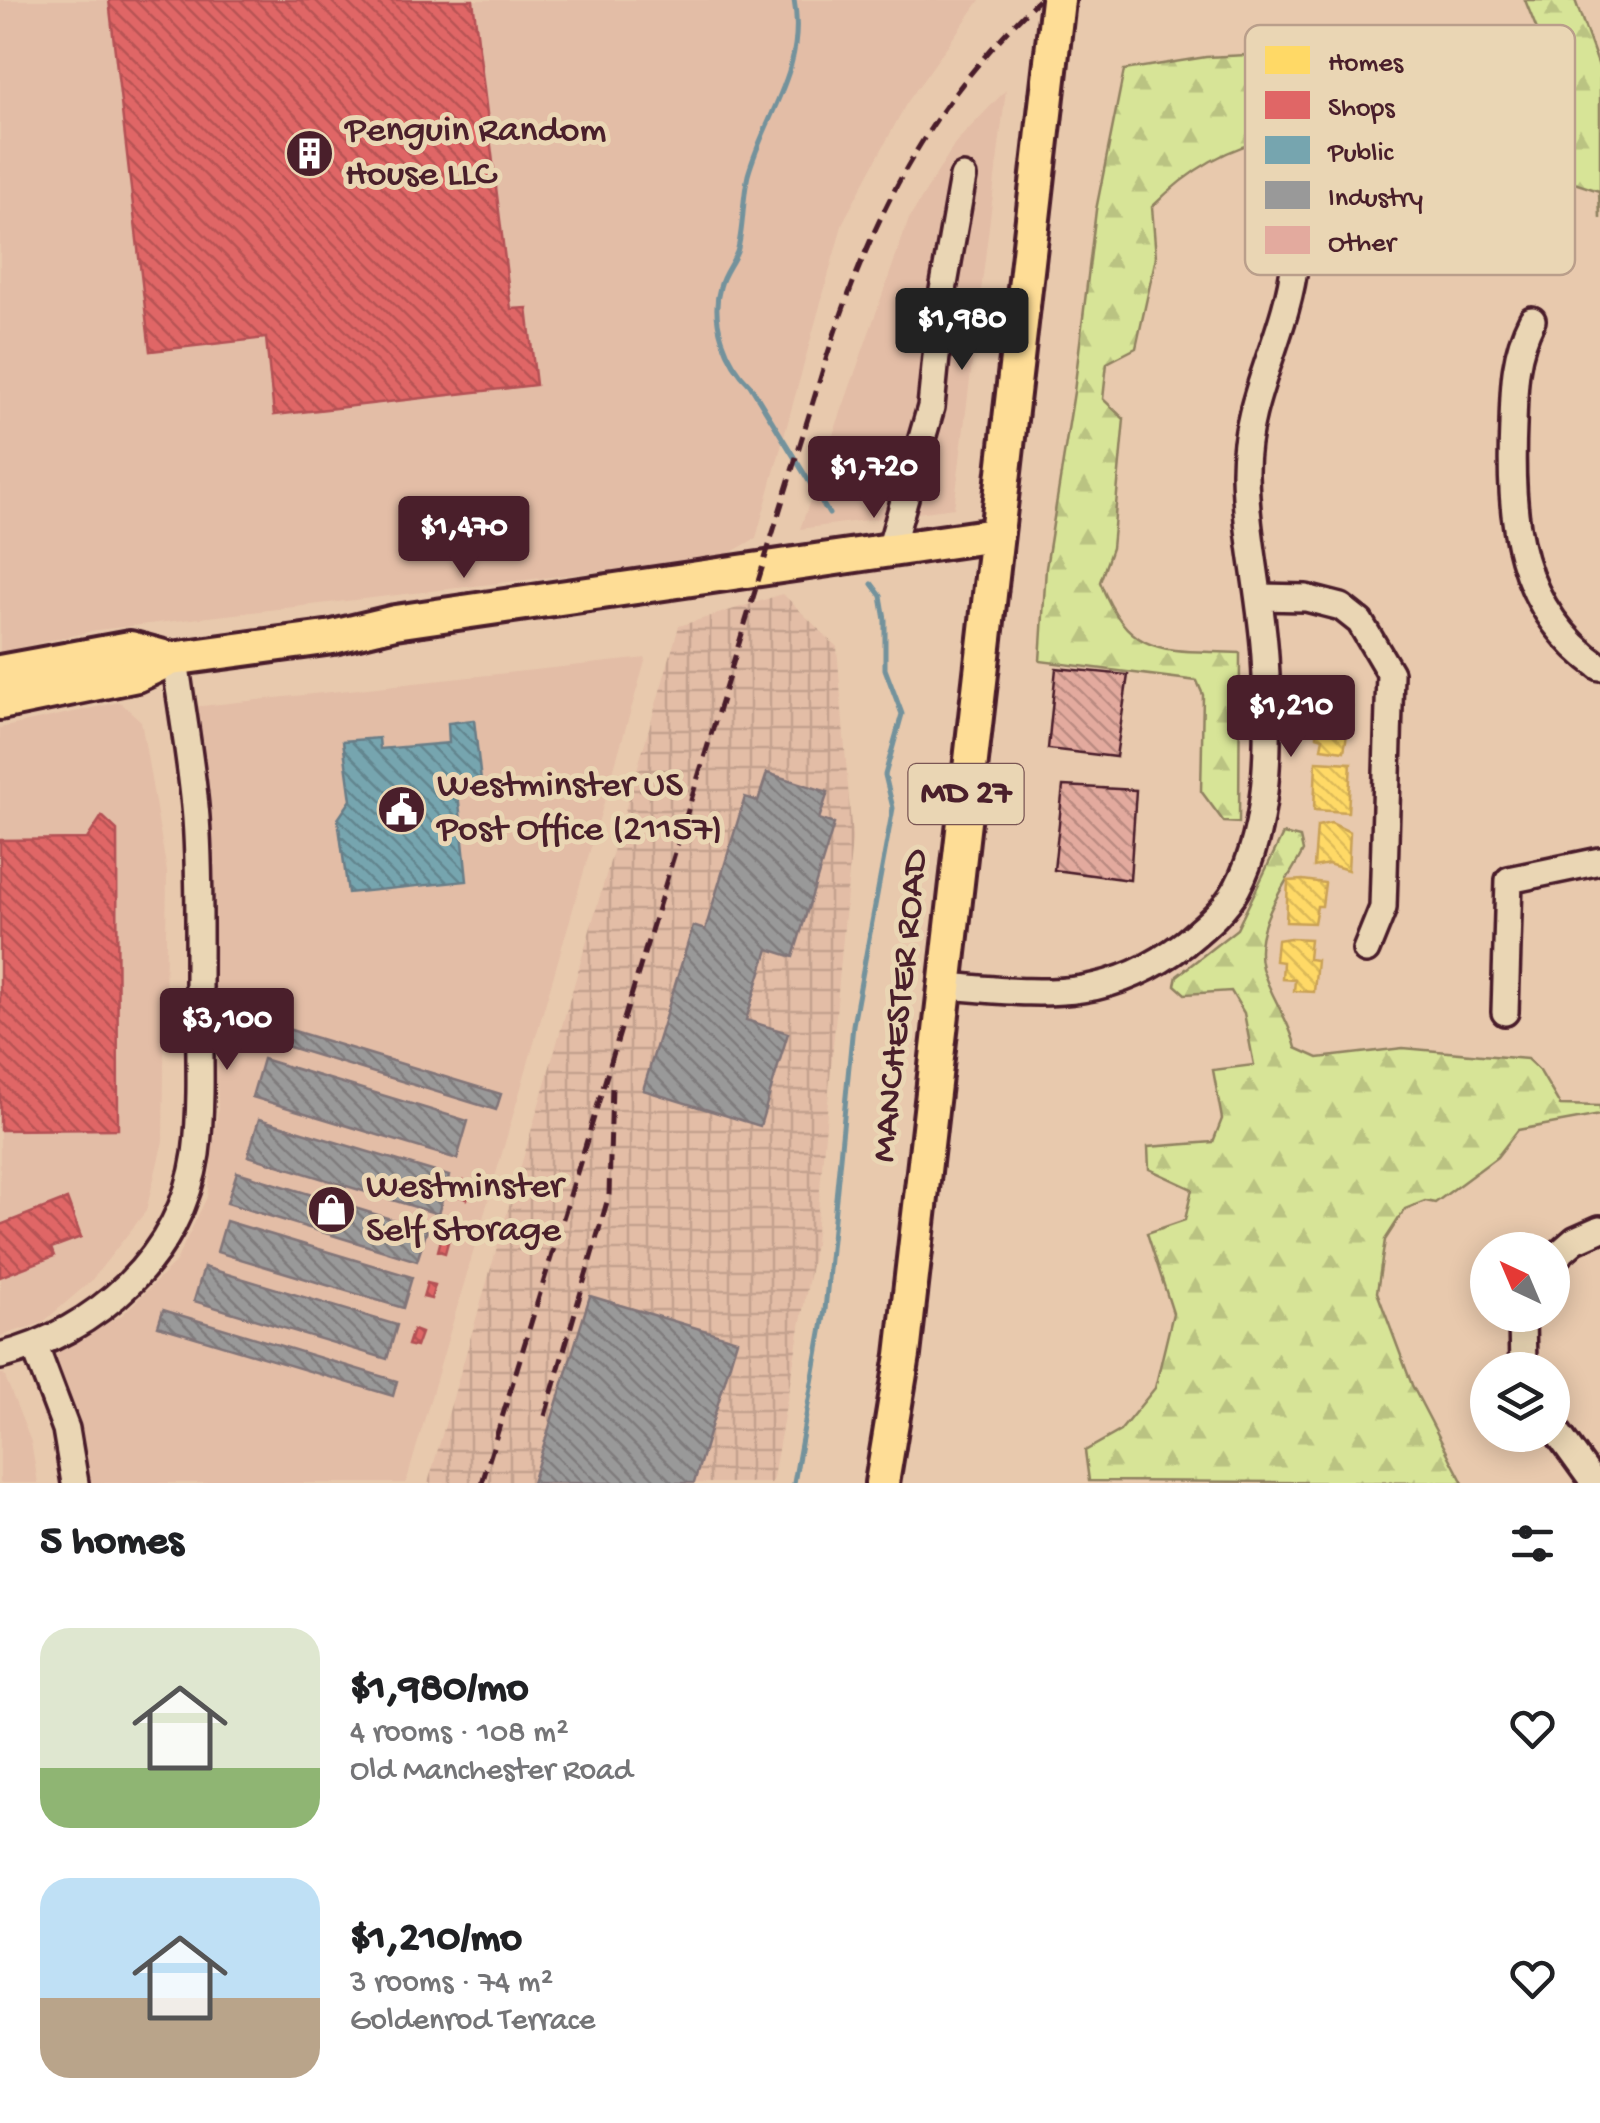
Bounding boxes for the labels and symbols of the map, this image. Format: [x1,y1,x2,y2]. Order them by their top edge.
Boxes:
legend [1245,25,1575,275]
text: Homes [1328,48,1404,81]
text: Shops [1328,93,1395,126]
place label: Penguin Random House LLC [344,110,606,198]
building icon: Penguin Random House LLC [284,128,336,180]
text: Public [1327,138,1395,171]
text: Industry [1328,183,1423,216]
text: Other [1328,228,1398,261]
pin: $1,980 [881,288,1043,373]
pin: $1,720 [793,436,955,521]
pin: $1,470 [383,496,545,581]
pin: $1,210 [1210,675,1372,760]
road number: MD 27 [908,764,1024,824]
place label: Westminster US Post Office (21157) [436,765,723,853]
public building icon: Westminster US Post Office (21157) [376,783,428,835]
street label: MANCHESTER ROAD [864,847,940,1165]
pin: $3,100 [146,988,308,1073]
place label: Westminster Self Storage [366,1166,567,1254]
shop icon: Westminster Self Storage [305,1184,357,1236]
north arrow [1470,1232,1570,1332]

